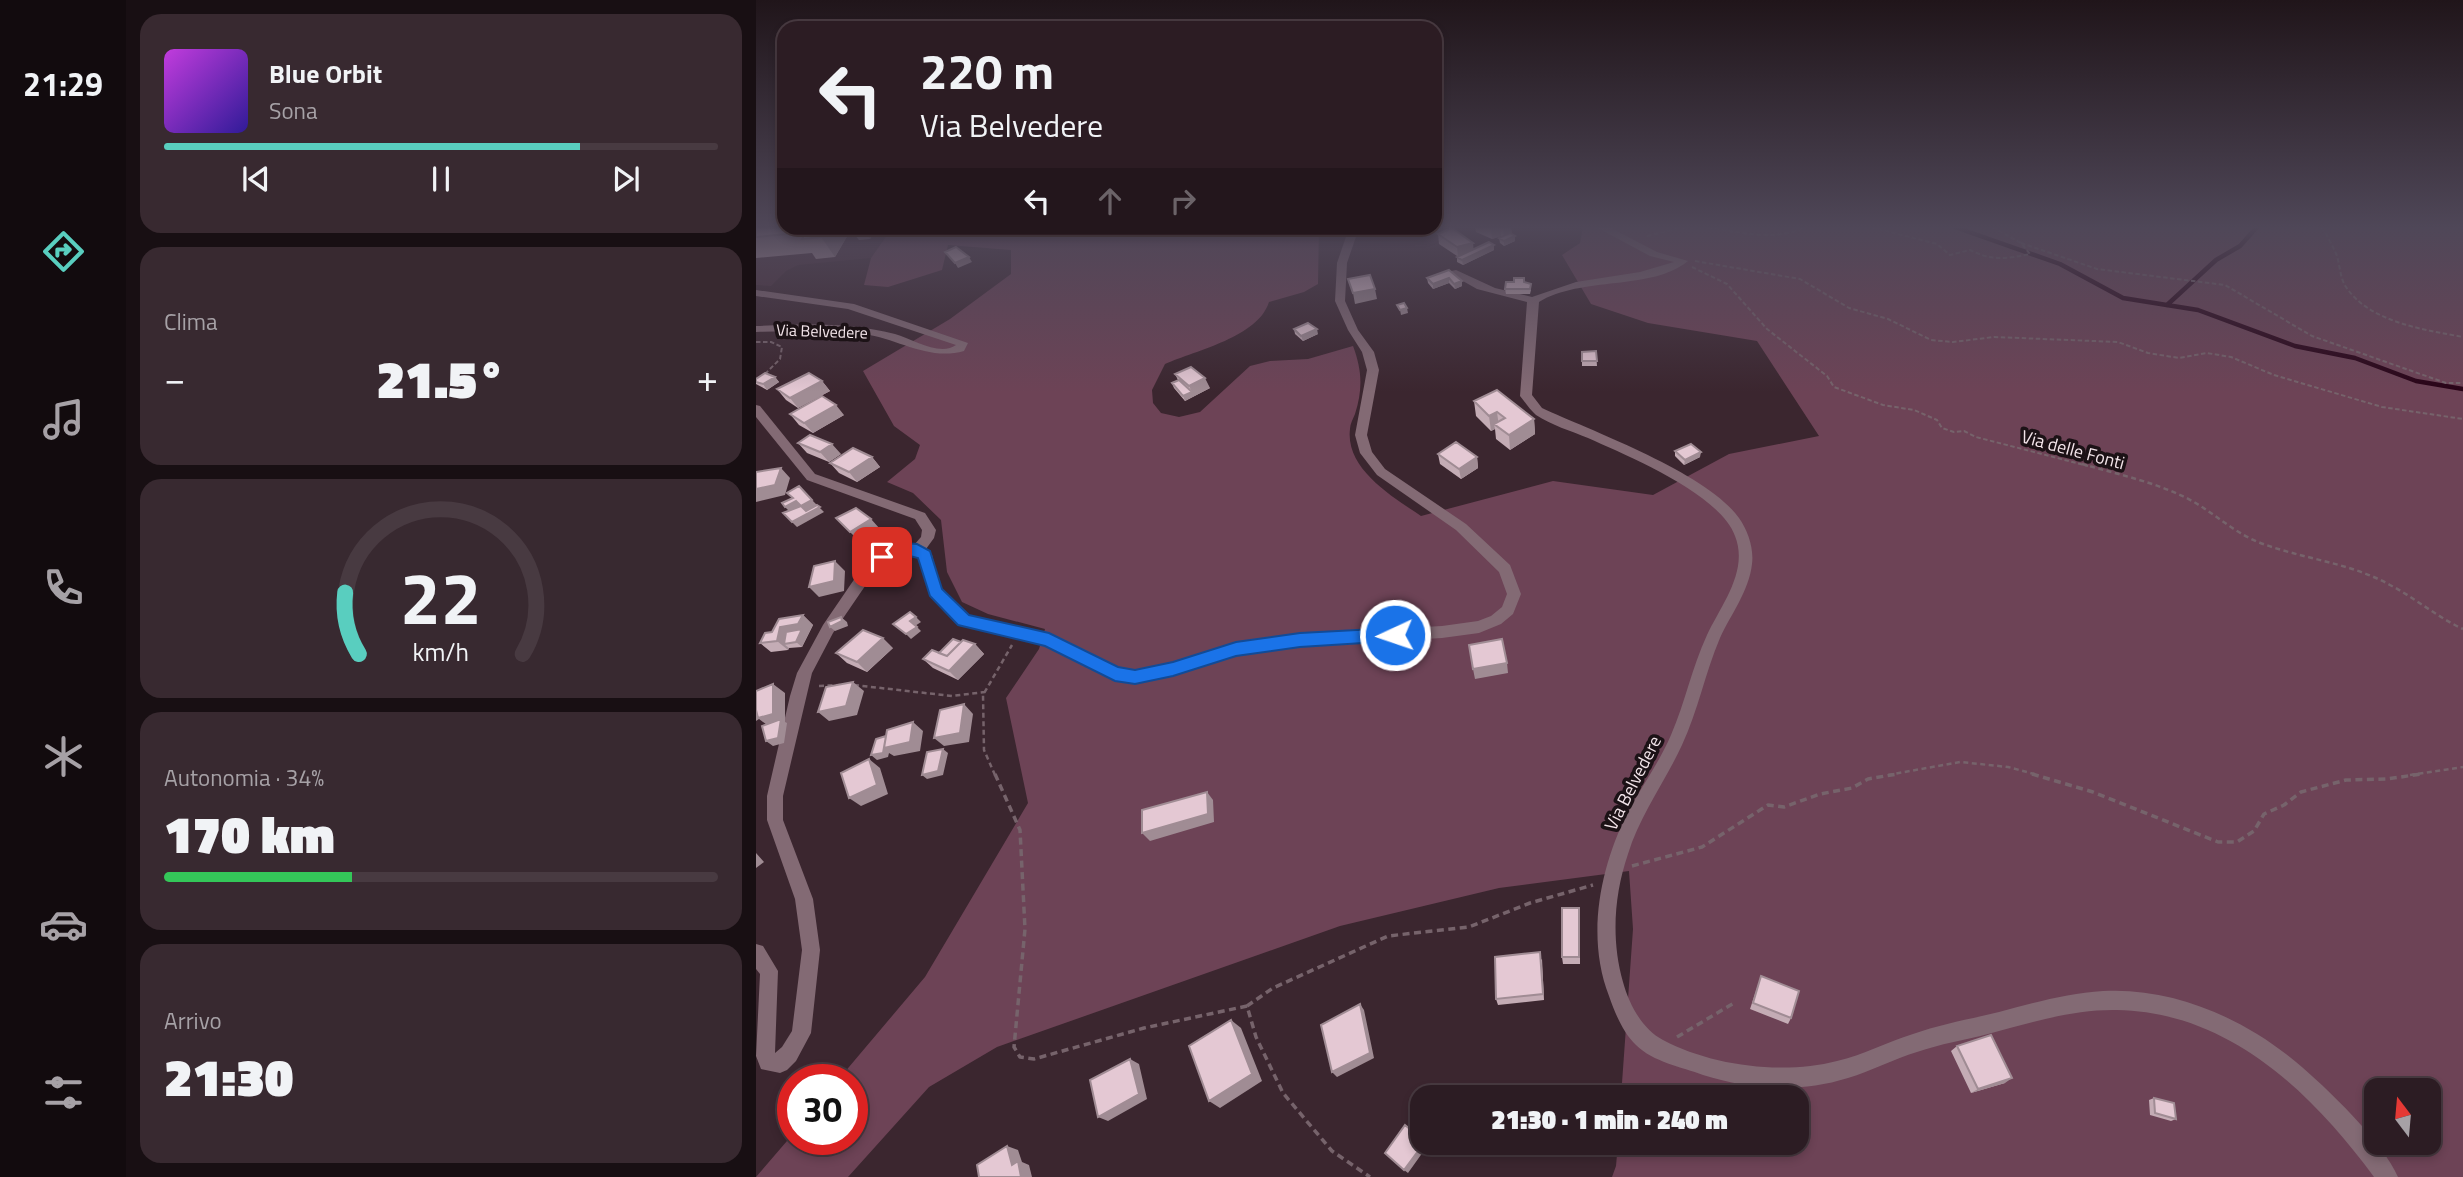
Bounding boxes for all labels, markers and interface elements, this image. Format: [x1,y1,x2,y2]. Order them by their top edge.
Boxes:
text: 220 m [920,33,1054,108]
icon: left [805,49,896,140]
text: Blue Orbit [269,54,382,93]
text: 21:29 [23,60,103,108]
text: Sona [269,93,317,128]
text: Via Belvedere [920,101,1103,149]
icon: previous [237,160,275,198]
icon: pause [422,160,460,198]
icon: next [607,160,645,198]
icon: left [1018,182,1056,220]
icon: ahead [1091,182,1129,220]
icon: right [1164,182,1202,220]
icon: directions [39,227,88,276]
text: Clima [164,304,218,339]
street label: Via Belvedere [776,317,868,345]
text: 21.5° [376,339,506,418]
text: − [164,349,185,407]
text: + [697,349,718,407]
icon: music [39,395,88,444]
street label: Via delle Fonti [2018,423,2128,476]
pin [852,527,912,587]
icon: arrive [863,538,901,576]
text: 22 [400,543,482,653]
icon: phone [39,563,88,612]
position arrow [1358,598,1432,672]
text: km/h [413,633,469,671]
street label: Via Belvedere [1597,731,1668,835]
icon: climate [39,732,88,781]
text: Autonomia · 34% [164,760,324,795]
text: 170 km [164,794,335,873]
icon: car [39,900,88,949]
text: Arrivo [164,1003,222,1038]
text: 21:30 [164,1037,293,1116]
speed limit sign: 30 [777,1064,868,1155]
icon: filters [39,1068,88,1117]
north arrow [2364,1078,2441,1155]
map controls [2364,1078,2441,1155]
text: 21:30 · 1 min · 240 m [1491,1100,1728,1139]

